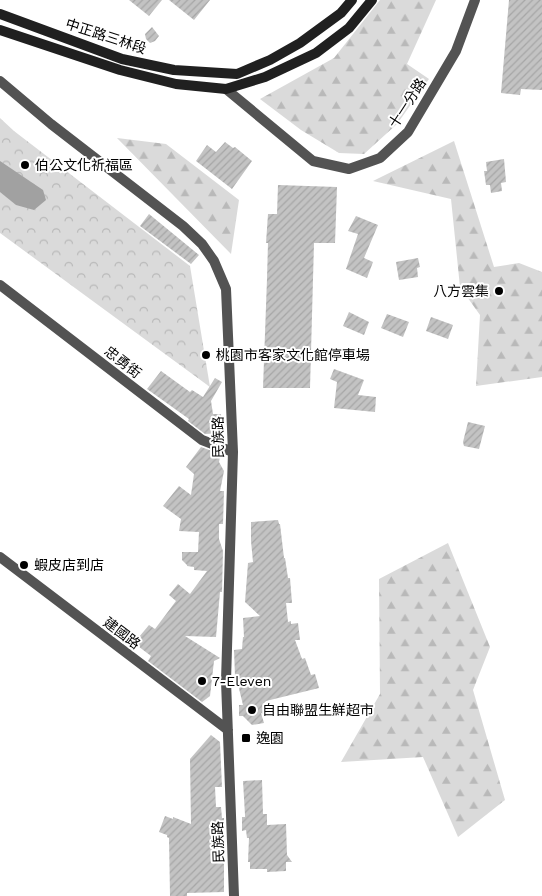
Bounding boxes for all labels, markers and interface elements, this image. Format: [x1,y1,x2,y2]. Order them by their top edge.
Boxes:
street label: 中正路三林段 [64,15,148,57]
street label: 十一分路 [385,75,429,131]
place label: 伯公文化祈福區 [35,157,133,173]
marker: 伯公文化祈福區 [19,159,31,171]
place label: 八方雲集 [433,283,489,299]
marker: 八方雲集 [493,285,505,297]
street label: 忠勇街 [102,343,144,381]
place label: 桃園市客家文化館停車場 [216,347,370,363]
marker: 桃園市客家文化館停車場 [200,349,212,361]
street label: 民族路 [210,416,226,458]
place label: 蝦皮店到店 [34,557,104,573]
marker: 蝦皮店到店 [18,559,30,571]
street label: 建國路 [100,614,144,652]
place label: 7-Eleven [212,673,271,689]
marker: 7-Eleven [196,675,208,687]
place label: 自由聯盟生鮮超市 [262,702,374,718]
marker: 自由聯盟生鮮超市 [246,704,258,716]
place label: 逸園 [256,730,284,746]
marker: 逸園 [240,732,252,744]
street label: 民族路 [209,821,227,863]

